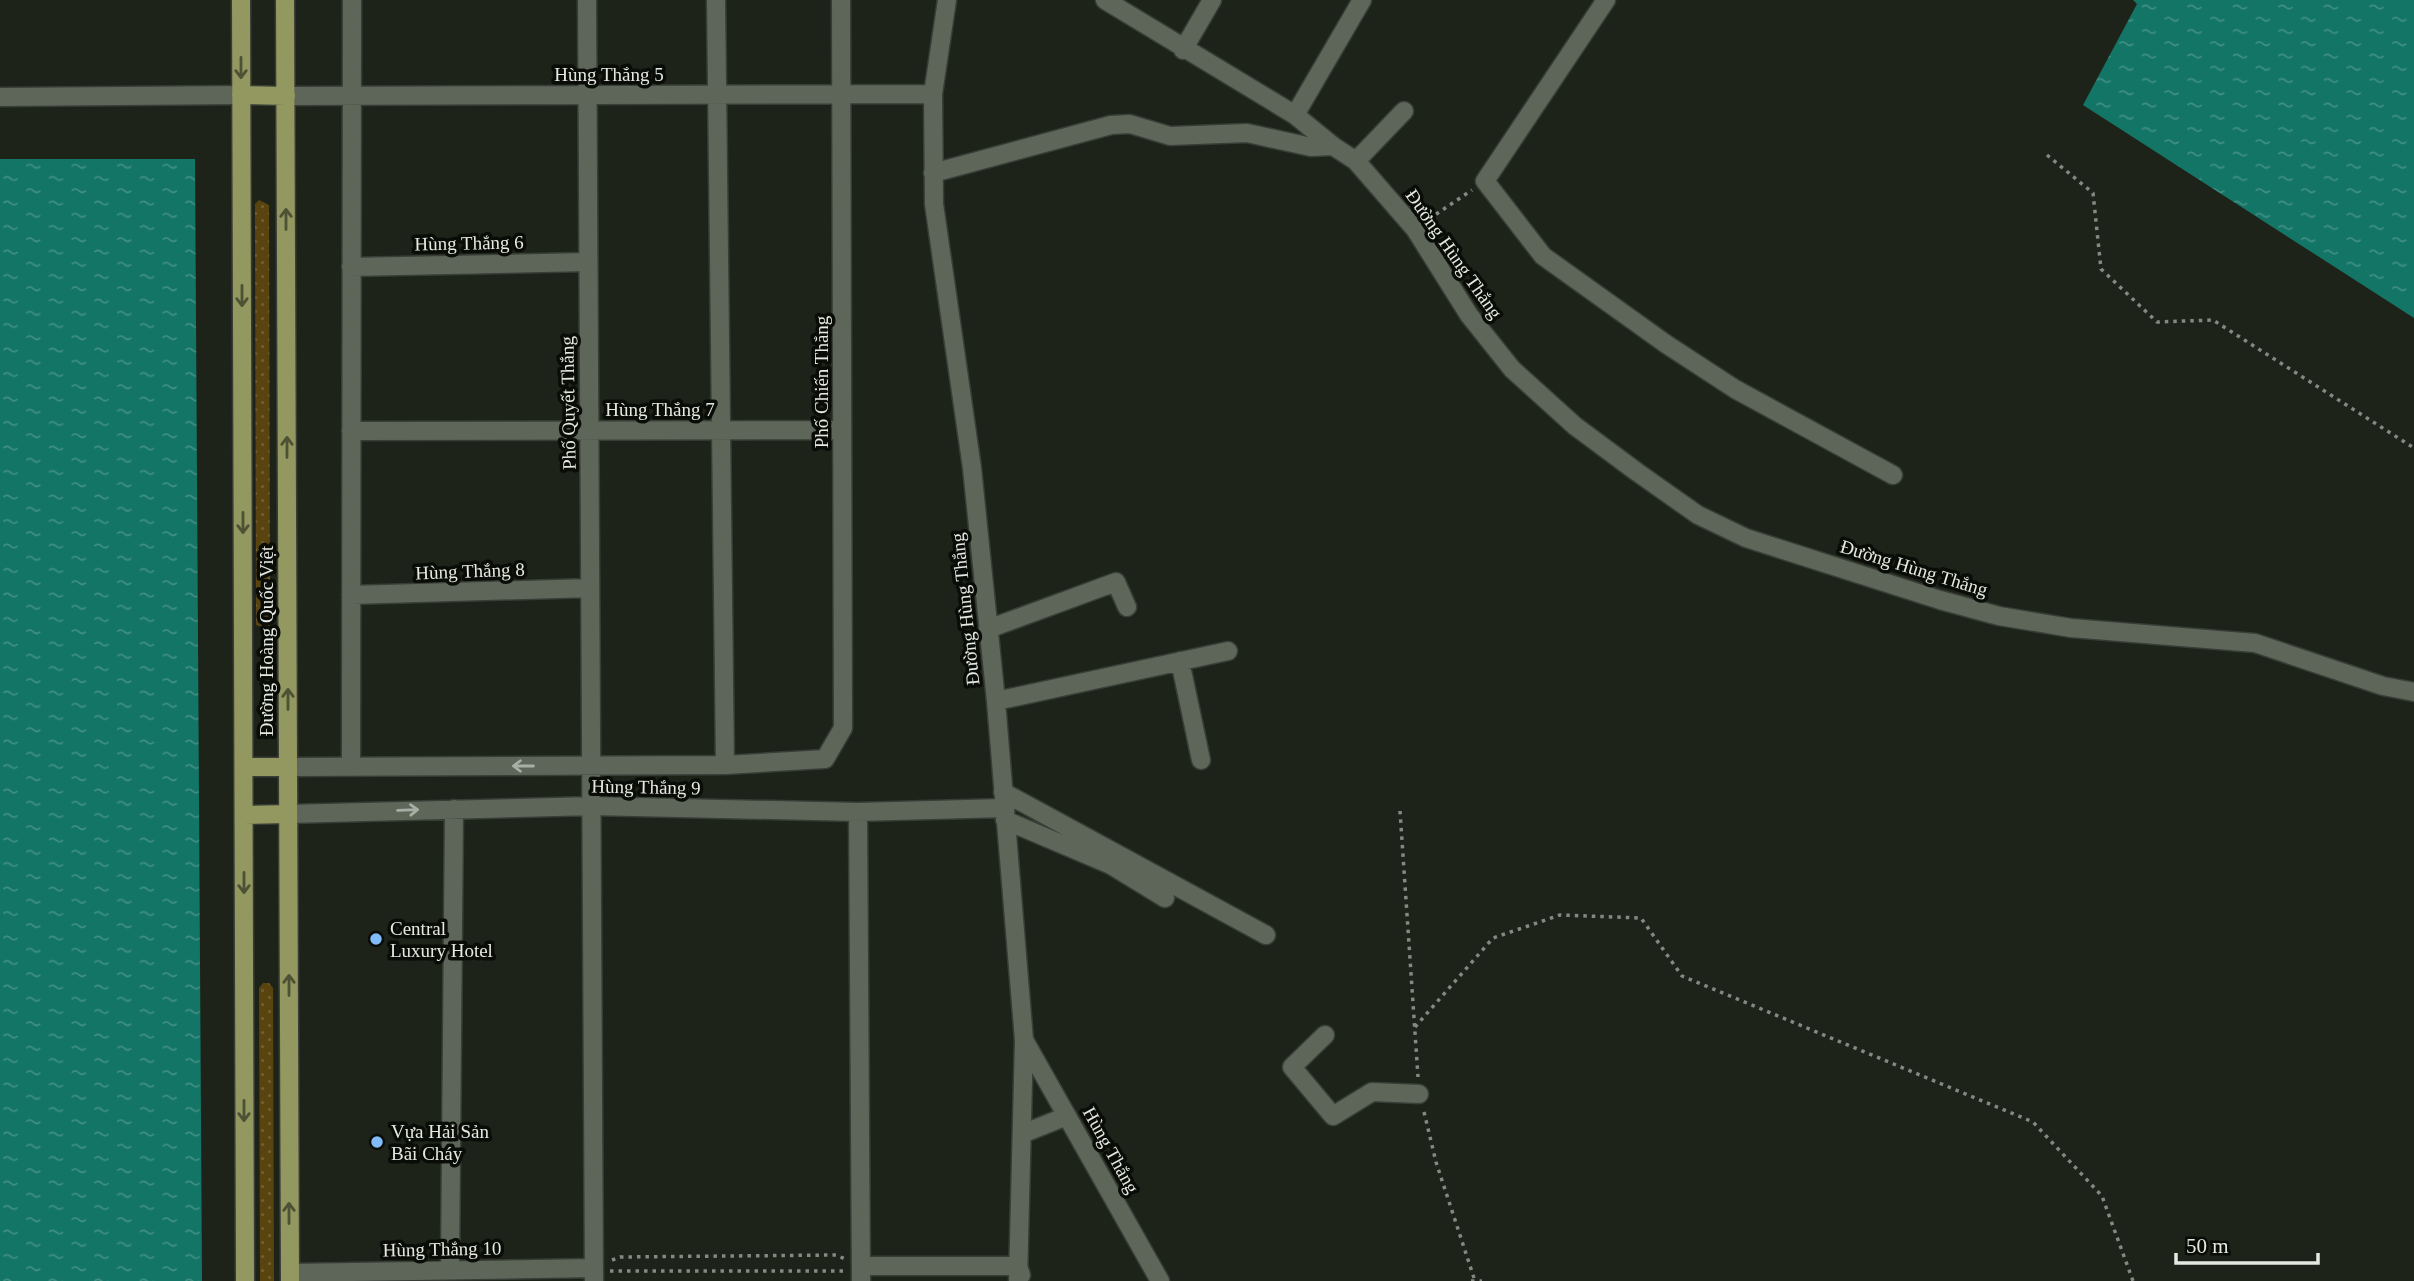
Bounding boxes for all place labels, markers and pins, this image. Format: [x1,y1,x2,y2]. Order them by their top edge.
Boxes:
place label: Central Luxury Hotel [390,918,493,961]
marker: Central Luxury Hotel [368,931,384,947]
place label: Vựa Hải Sản Bãi Cháy [391,1121,489,1164]
marker: Vựa Hải Sản Bãi Cháy [369,1134,385,1150]

